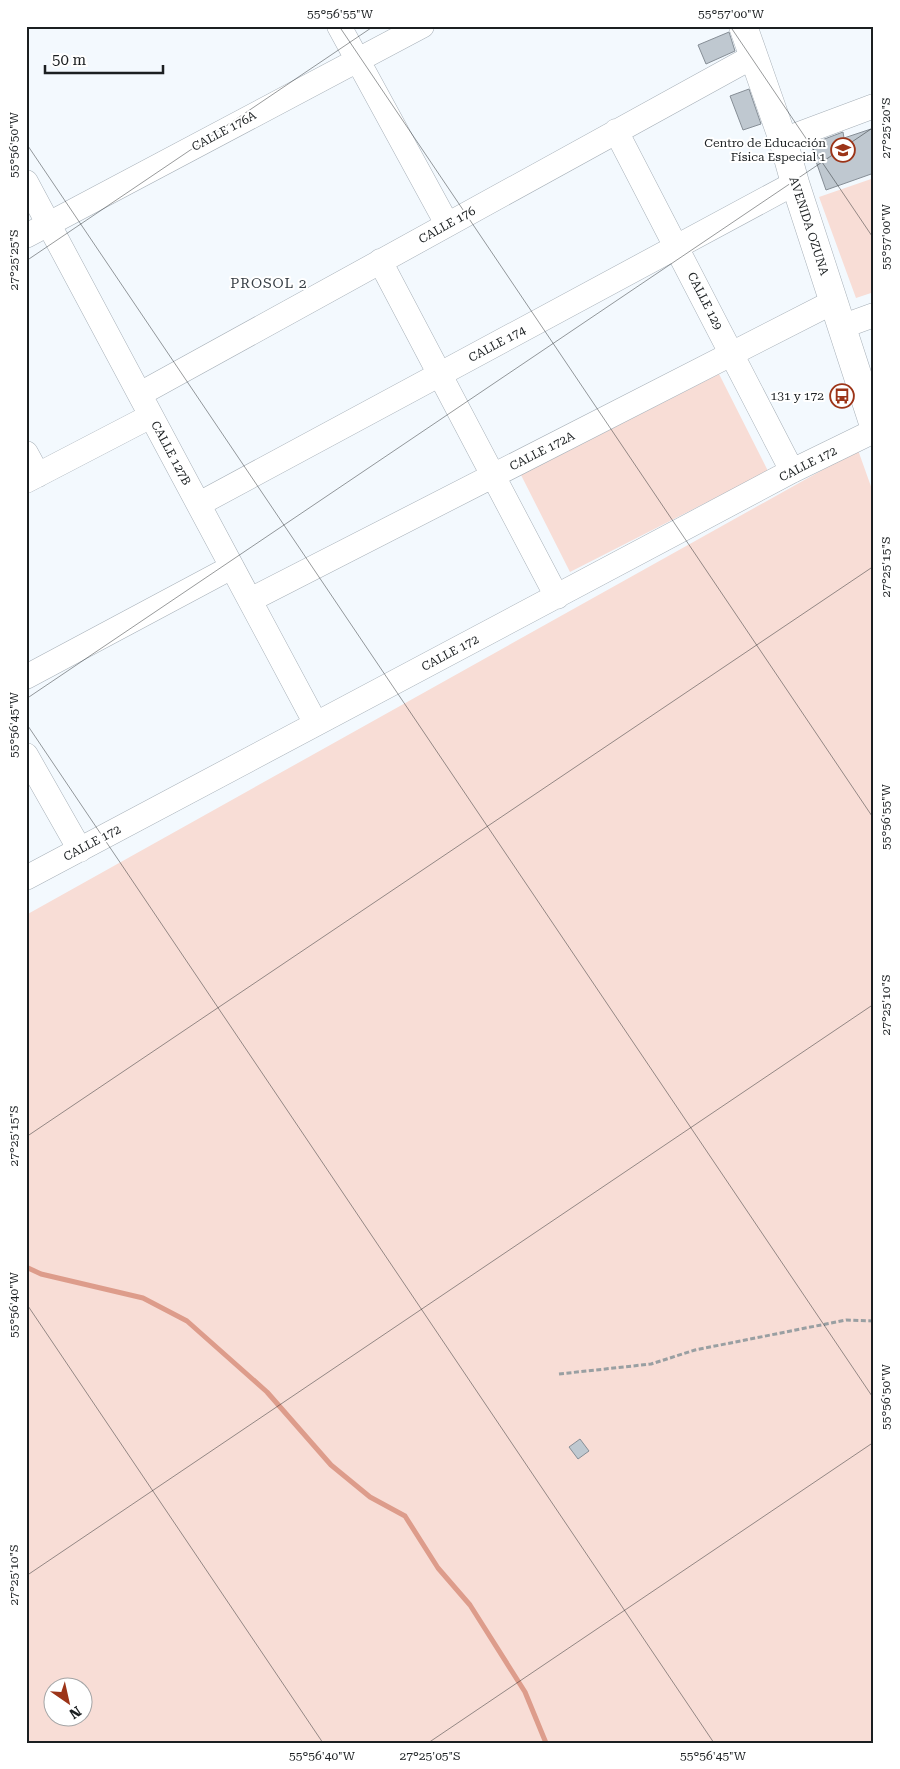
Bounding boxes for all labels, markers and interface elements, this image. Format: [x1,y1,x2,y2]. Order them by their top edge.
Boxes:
text: 55°56'55"W [307,7,374,21]
text: 55°57'00"W [698,7,765,21]
scale bar [45,42,162,74]
text: 50 m [52,51,87,69]
text: 27°25'20"S [879,98,893,158]
street label: CALLE 176A [189,108,259,154]
text: 55°56'50"W [7,111,21,178]
place label: Centro de Educación Física Especial 1 [704,136,826,164]
school or university icon: Centro de Educación Física Especial 1 [830,137,856,163]
street label: AVENIDA OZUNA [786,175,832,278]
text: 55°57'00"W [879,203,893,270]
street label: CALLE 176 [416,204,478,246]
text: 27°25'25"S [7,230,21,290]
street label: CALLE 129 [685,270,726,332]
district label: PROSOL 2 [230,275,308,291]
street label: CALLE 174 [466,323,528,365]
bus stop icon: 131 y 172 [829,383,855,409]
place label: 131 y 172 [771,389,824,403]
street label: CALLE 127B [148,418,194,488]
street label: CALLE 172A [507,428,577,473]
street label: CALLE 172 [777,443,839,484]
text: 27°25'15"S [879,537,893,597]
street label: CALLE 172 [419,632,481,674]
text: 55°56'45"W [7,691,21,758]
text: 55°56'55"W [879,783,893,850]
street label: CALLE 172 [61,822,123,864]
text: 27°25'10"S [879,975,893,1035]
text: 27°25'15"S [7,1106,21,1166]
text: 55°56'40"W [7,1271,21,1338]
text: 55°56'50"W [879,1363,893,1430]
text: 27°25'10"S [7,1545,21,1605]
north arrow [42,1676,92,1726]
text: N [66,1703,84,1723]
text: 55°56'40"W [289,1749,356,1763]
text: 27°25'05"S [400,1749,460,1763]
text: 55°56'45"W [680,1749,747,1763]

